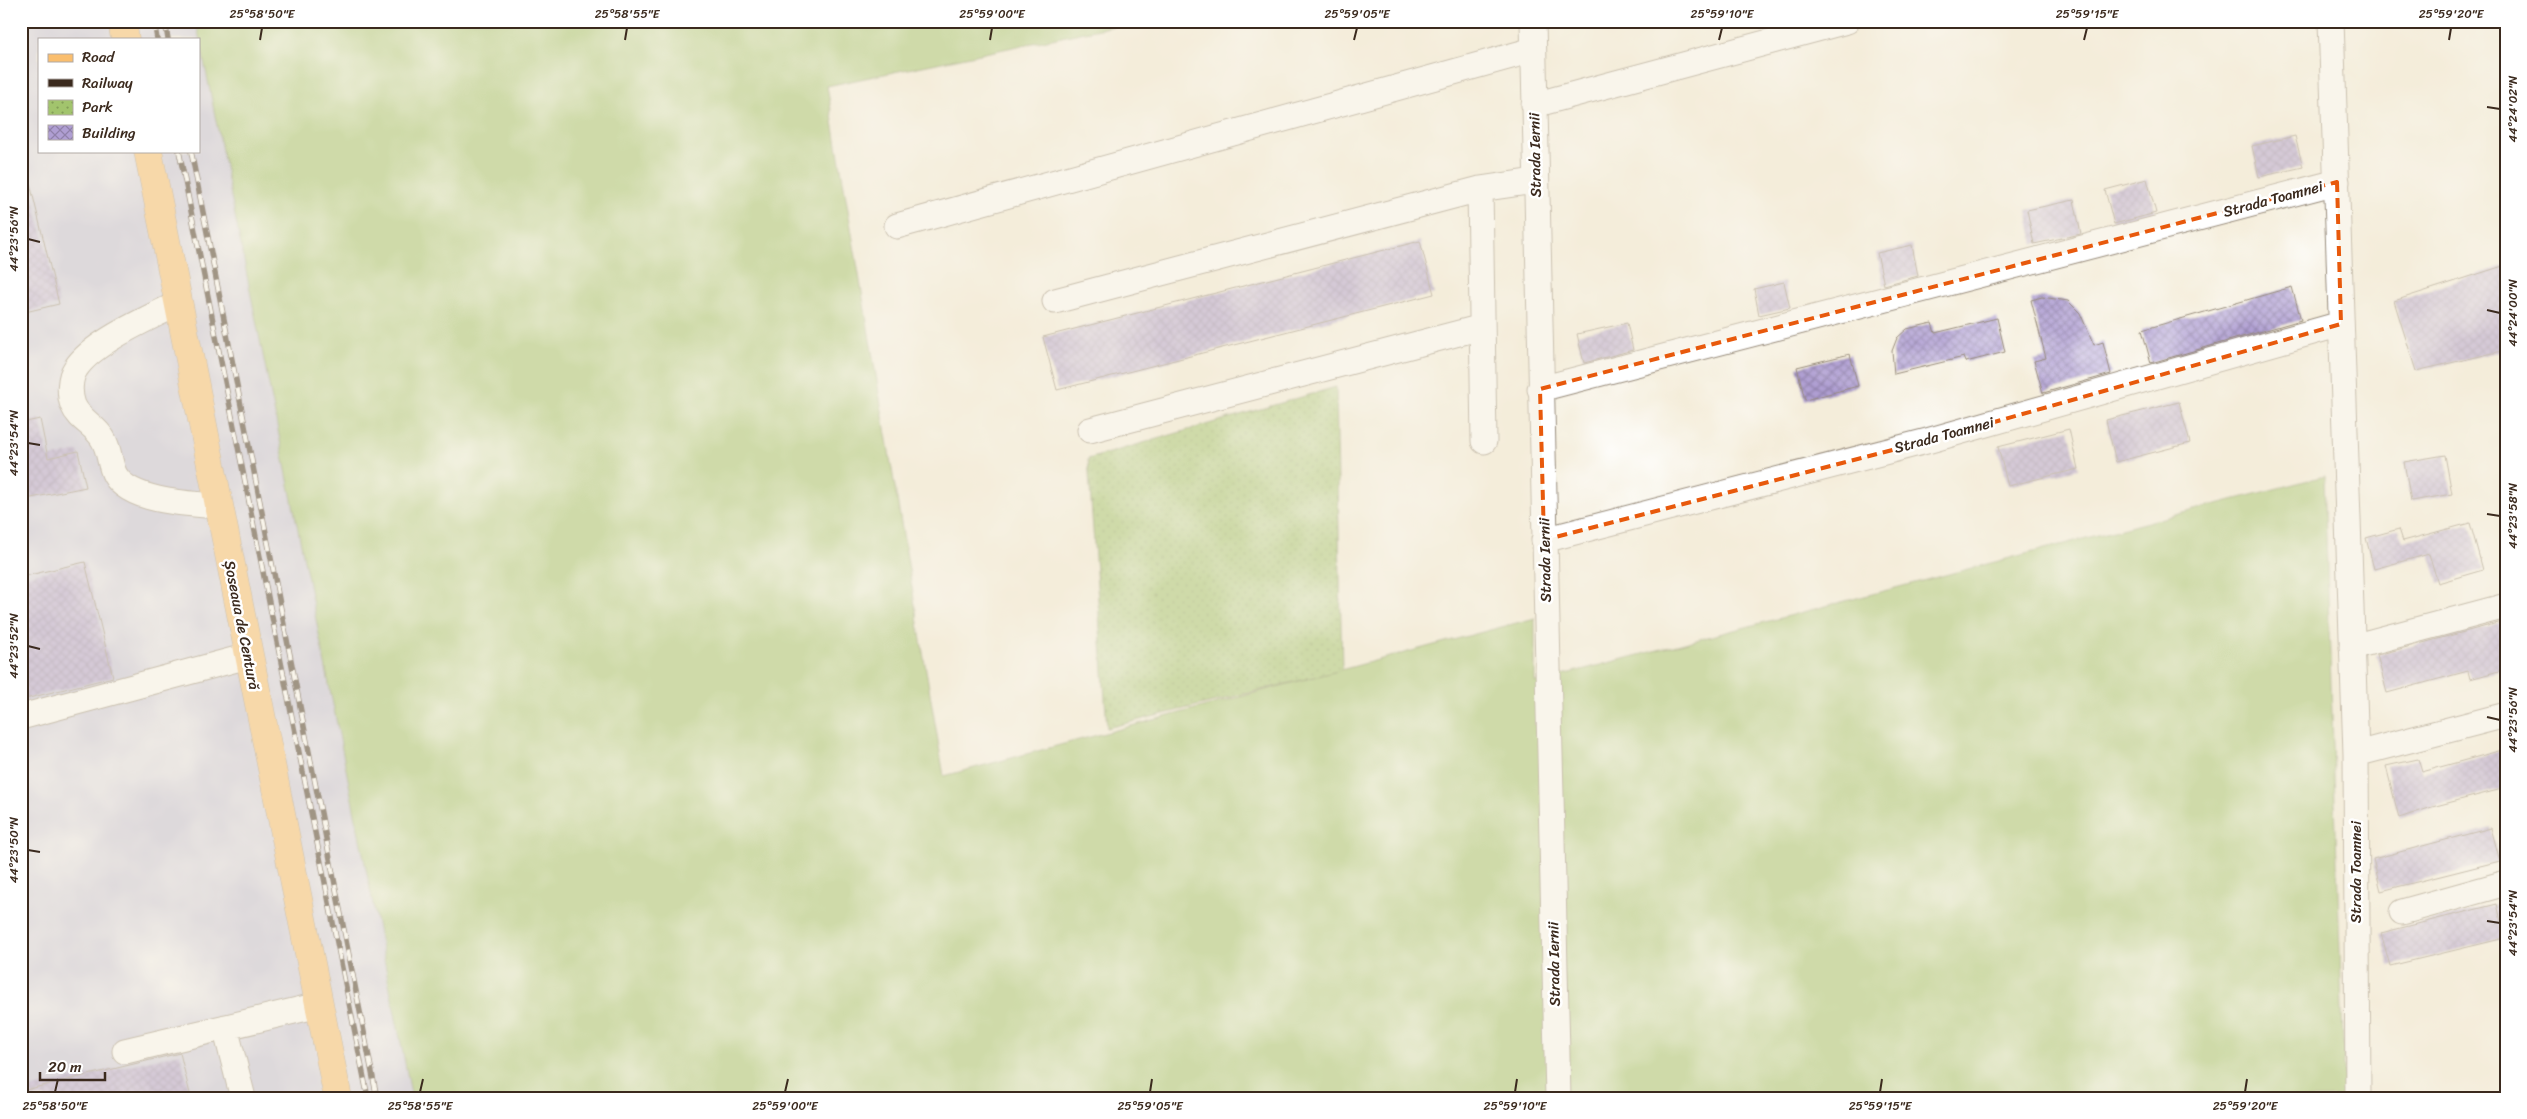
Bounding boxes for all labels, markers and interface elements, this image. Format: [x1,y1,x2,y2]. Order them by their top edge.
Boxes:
text: 25°58'50"E [230,3,296,25]
text: 25°58'55"E [595,3,661,25]
text: 25°59'00"E [959,3,1026,25]
text: 25°59'05"E [1324,3,1391,25]
text: 25°59'10"E [1691,3,1755,25]
text: 25°59'15"E [2056,3,2120,25]
text: 25°59'20"E [2419,3,2485,25]
legend [38,38,200,152]
text: Road [82,44,115,70]
text: Railway [82,70,133,96]
text: 44°24'02"N [2502,75,2524,142]
text: Park [82,94,113,120]
street label: Strada Iernii [1521,112,1549,198]
text: Building [82,120,136,146]
street label: Strada Toamnei [2220,173,2327,225]
text: 44°23'56"N [3,206,25,272]
text: 44°24'00"N [2502,279,2524,347]
text: 44°23'54"N [3,409,25,476]
street label: Strada Toamnei [1891,409,1998,461]
text: 44°23'58"N [2502,482,2524,549]
street label: Strada Iernii [1531,517,1559,603]
street label: Șoseaua de Centură [217,558,267,692]
text: 44°23'52"N [3,612,25,679]
text: 44°23'56"N [2502,687,2524,753]
text: 44°23'50"N [3,816,25,883]
street label: Strada Toamnei [2343,820,2369,923]
text: 44°23'54"N [2502,889,2524,956]
street label: Strada Iernii [1540,921,1568,1007]
scale bar [40,1049,105,1081]
text: 20 m [48,1054,82,1080]
text: 25°58'50"E [23,1095,89,1117]
text: 25°58'55"E [388,1095,454,1117]
text: 25°59'00"E [752,1095,819,1117]
text: 25°59'05"E [1117,1095,1184,1117]
text: 25°59'10"E [1484,1095,1548,1117]
text: 25°59'15"E [1849,1095,1913,1117]
text: 25°59'20"E [2213,1095,2279,1117]

